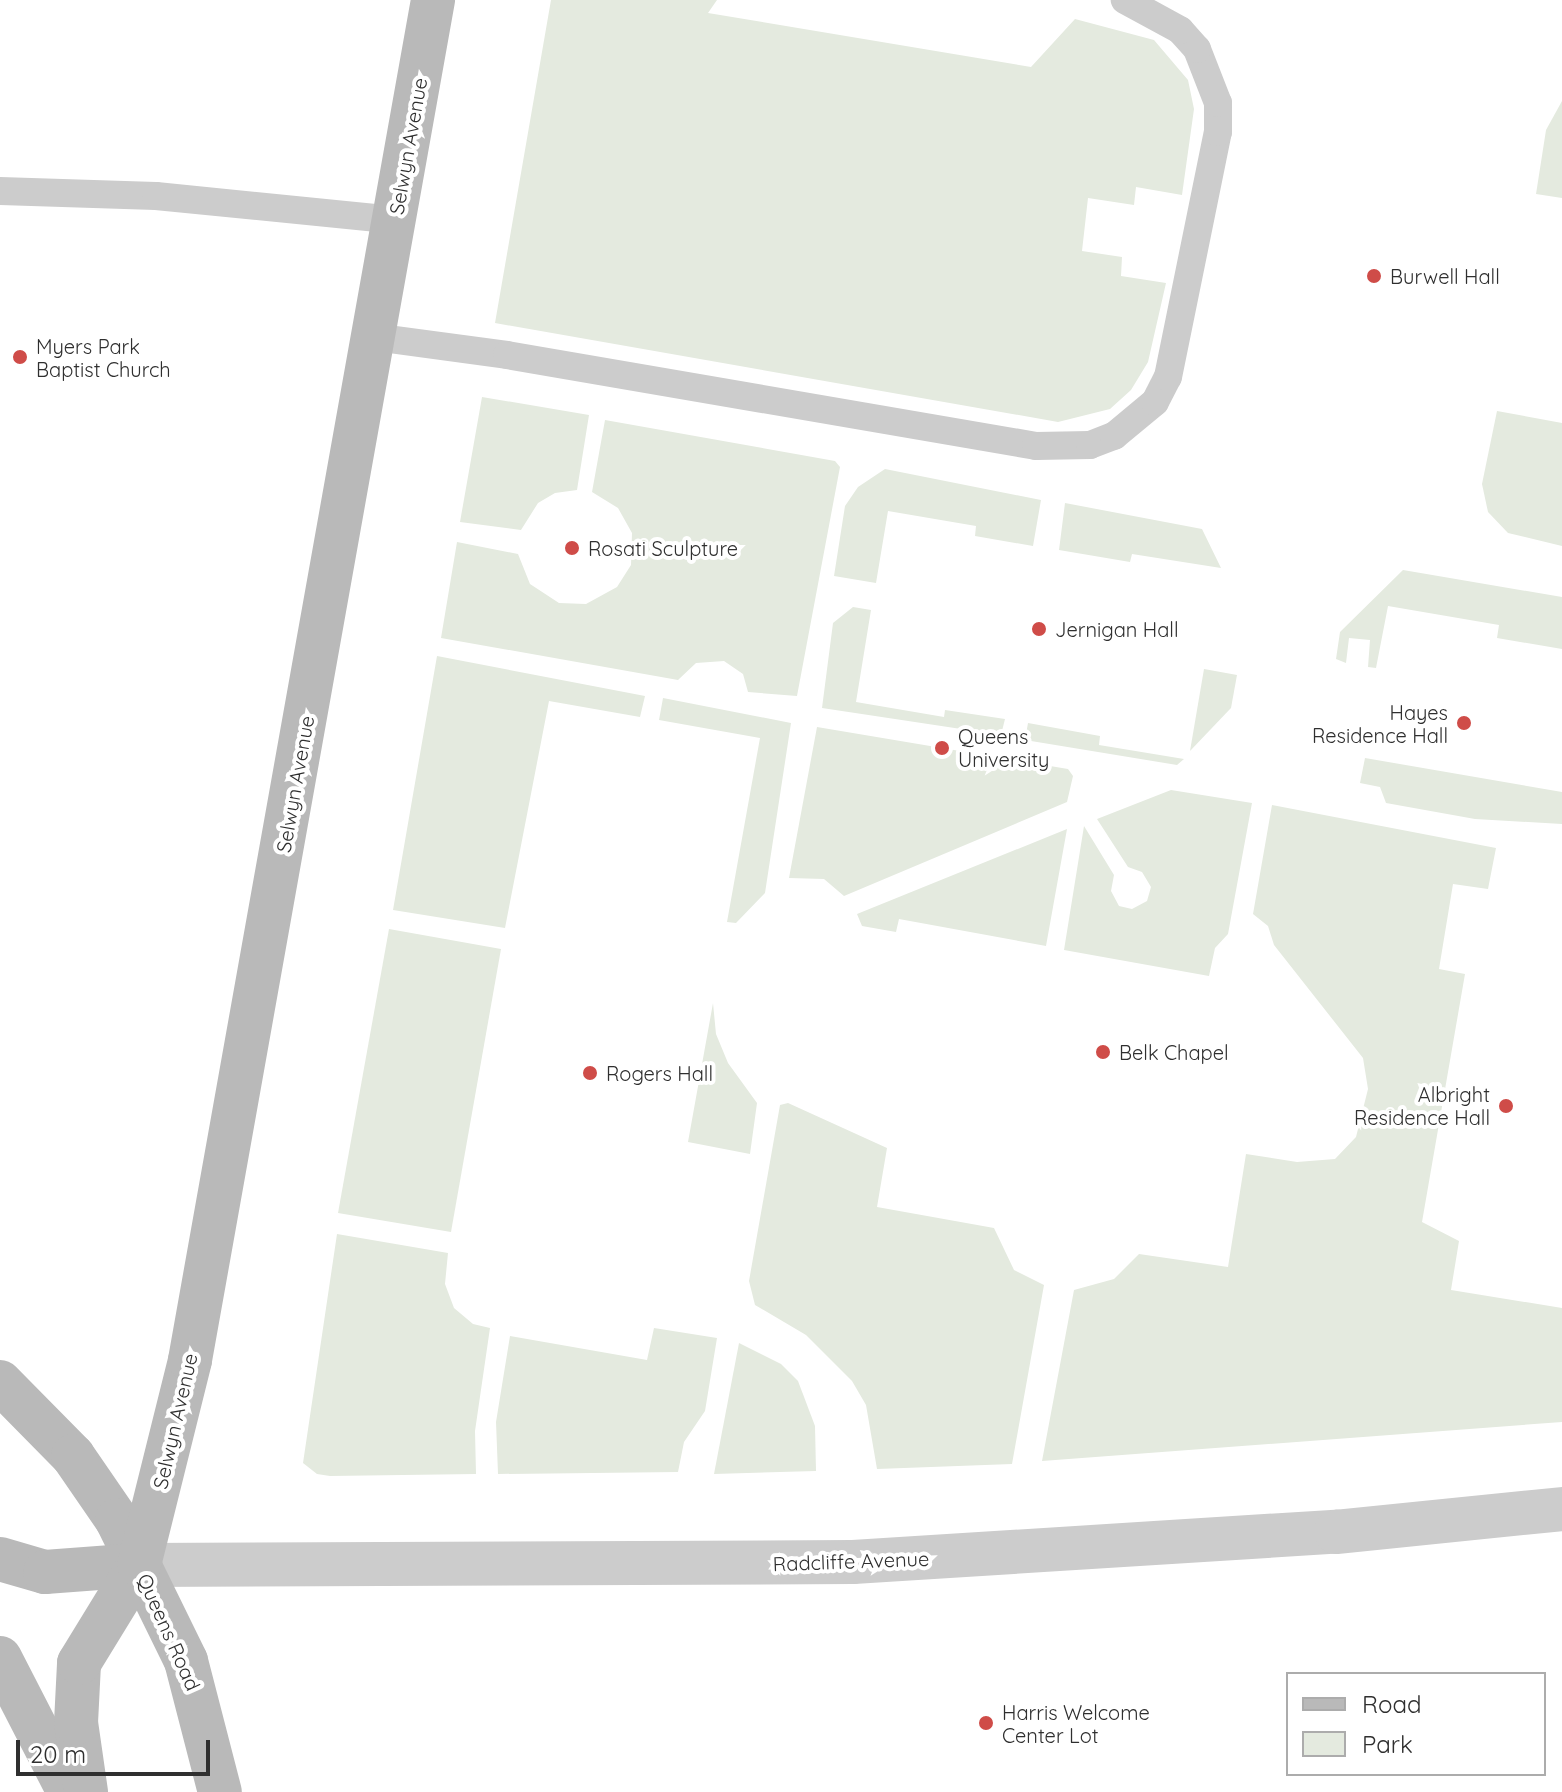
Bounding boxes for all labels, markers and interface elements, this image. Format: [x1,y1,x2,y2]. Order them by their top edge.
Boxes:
street label: Selwyn Avenue [384,76,432,216]
place label: Burwell Hall [1390,264,1500,288]
marker: Burwell Hall [1365,267,1383,285]
place label: Myers Park Baptist Church [36,334,171,381]
marker: Myers Park Baptist Church [11,348,29,366]
place label: Rosati Sculpture [588,536,738,560]
marker: Rosati Sculpture [563,539,581,557]
place label: Jernigan Hall [1055,617,1179,641]
marker: Jernigan Hall [1030,620,1048,638]
place label: Hayes Residence Hall [1312,700,1448,747]
street label: Selwyn Avenue [271,714,319,854]
marker: Hayes Residence Hall [1455,714,1473,732]
place label: Queens University [958,724,1049,771]
marker: Queens University [933,739,951,757]
place label: Belk Chapel [1119,1040,1229,1064]
marker: Belk Chapel [1094,1043,1112,1061]
place label: Rogers Hall [606,1061,713,1085]
marker: Rogers Hall [581,1064,599,1082]
place label: Albright Residence Hall [1354,1082,1490,1129]
marker: Albright Residence Hall [1497,1097,1515,1115]
street label: Selwyn Avenue [148,1351,202,1491]
street label: Radcliffe Avenue [772,1546,930,1576]
street label: Queens Road [133,1570,205,1694]
legend [1286,1672,1546,1776]
text: Road [1362,1689,1422,1719]
place label: Harris Welcome Center Lot [1002,1700,1150,1747]
marker: Harris Welcome Center Lot [977,1714,995,1732]
scale bar [20,1724,214,1774]
text: Park [1362,1729,1413,1759]
text: 20 m [30,1739,86,1769]

